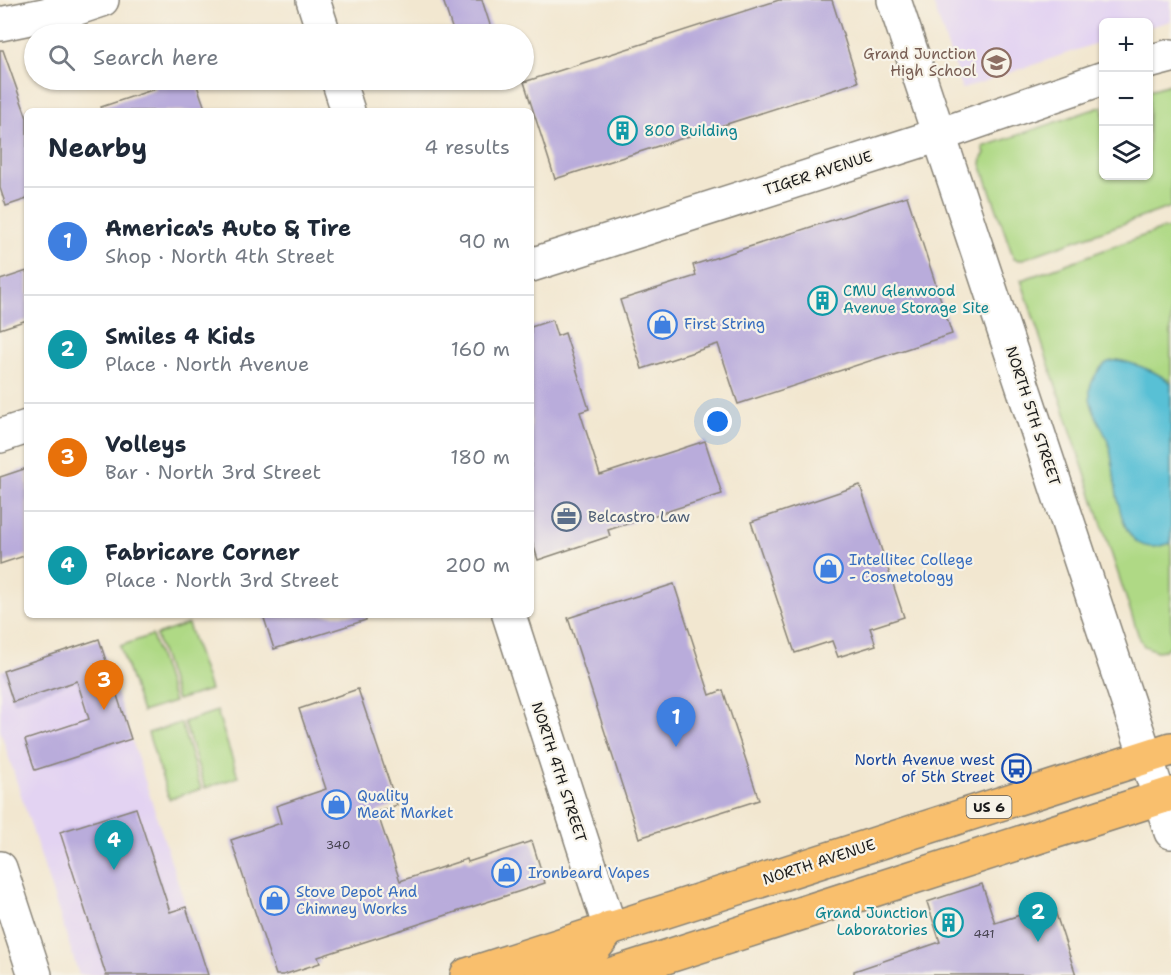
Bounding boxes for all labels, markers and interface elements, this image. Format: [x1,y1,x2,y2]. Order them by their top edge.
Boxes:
map controls [1099,18,1153,180]
button: + [1099,18,1153,72]
search box [24,24,534,90]
icon: search [45,41,78,74]
text: Search here [93,43,219,72]
place label: Grand Junction High School [863,44,976,81]
school or university icon: Grand Junction High School [981,47,1013,79]
button: − [1099,72,1153,126]
building icon: 800 Building [607,115,639,147]
place label: 800 Building [644,121,738,141]
button: layers [1099,126,1153,180]
text: Nearby [48,130,147,165]
text: 4 results [424,134,510,160]
street label: TIGER AVENUE [761,146,875,200]
text: America's Auto & Tire [105,214,351,243]
text: 1 [63,228,72,254]
text: 90 m [458,228,510,254]
text: Shop · North 4th Street [105,243,335,269]
place label: CMU Glenwood Avenue Storage Site [843,281,989,318]
building icon: CMU Glenwood Avenue Storage Site [806,284,838,316]
shop icon: First String [647,308,679,340]
place label: First String [684,314,765,334]
text: Smiles 4 Kids [105,322,255,351]
text: 2 [61,336,75,362]
text: 160 m [451,336,510,362]
street label: NORTH 5TH STREET [1001,344,1065,488]
text: Place · North Avenue [105,351,309,377]
your location [703,407,732,436]
text: Volleys [105,430,186,459]
text: 3 [61,444,75,470]
text: 180 m [450,444,510,470]
text: Bar · North 3rd Street [105,459,321,485]
office icon: Belcastro Law [551,501,583,533]
place label: Belcastro Law [588,507,690,527]
text: Fabricare Corner [105,538,300,567]
place label: Intellitec College - Cosmetology [849,550,973,587]
text: 4 [61,552,75,578]
text: 200 m [445,552,510,578]
shop icon: Intellitec College - Cosmetology [812,553,844,585]
text: Place · North 3rd Street [105,567,339,593]
pin: 3 [84,660,124,710]
pin: 1 [656,698,696,747]
street label: NORTH 4TH STREET [527,699,591,845]
place label: North Avenue west of 5th Street [854,750,995,787]
bus stop icon: North Avenue west of 5th Street [1000,753,1032,785]
place label: Quality Meat Market [357,786,453,823]
shop icon: Quality Meat Market [320,789,352,821]
road number: US 6 [966,796,1012,818]
pin: 4 [94,820,134,870]
street label: NORTH AVENUE [760,834,878,890]
house number: 340 [326,837,350,853]
shop icon: Ironbeard Vapes [491,857,523,889]
place label: Ironbeard Vapes [528,863,650,883]
place label: Stove Depot And Chimney Works [296,882,418,919]
shop icon: Stove Depot And Chimney Works [259,885,291,917]
pin: 2 [1018,892,1058,942]
place label: Grand Junction Laboratories [815,903,928,940]
building icon: Grand Junction Laboratories [933,906,965,938]
house number: 441 [974,926,994,942]

